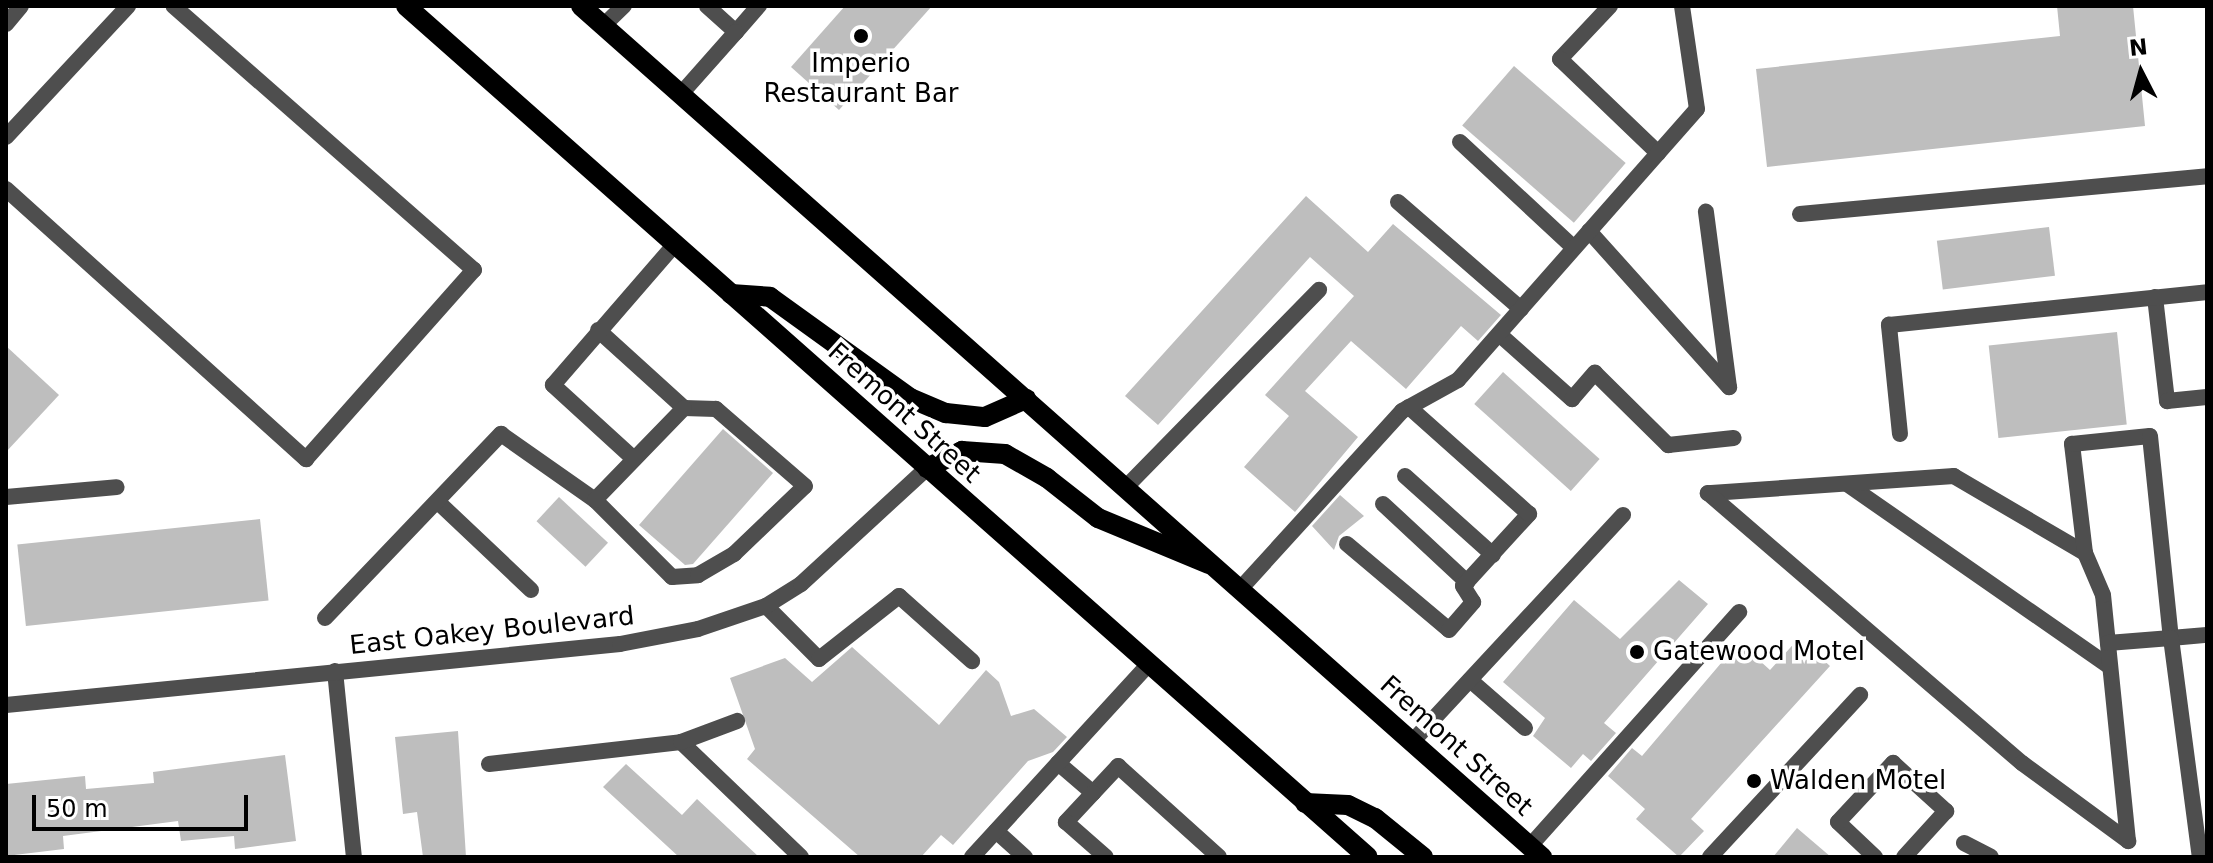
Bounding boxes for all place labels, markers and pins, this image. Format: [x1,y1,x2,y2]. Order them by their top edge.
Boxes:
marker: Imperio Restaurant Bar [852,27,870,45]
place label: Imperio Restaurant Bar [763,48,959,110]
place label: Gatewood Motel [1653,636,1865,668]
marker: Gatewood Motel [1628,643,1646,661]
place label: Walden Motel [1770,765,1946,797]
marker: Walden Motel [1745,772,1763,790]

